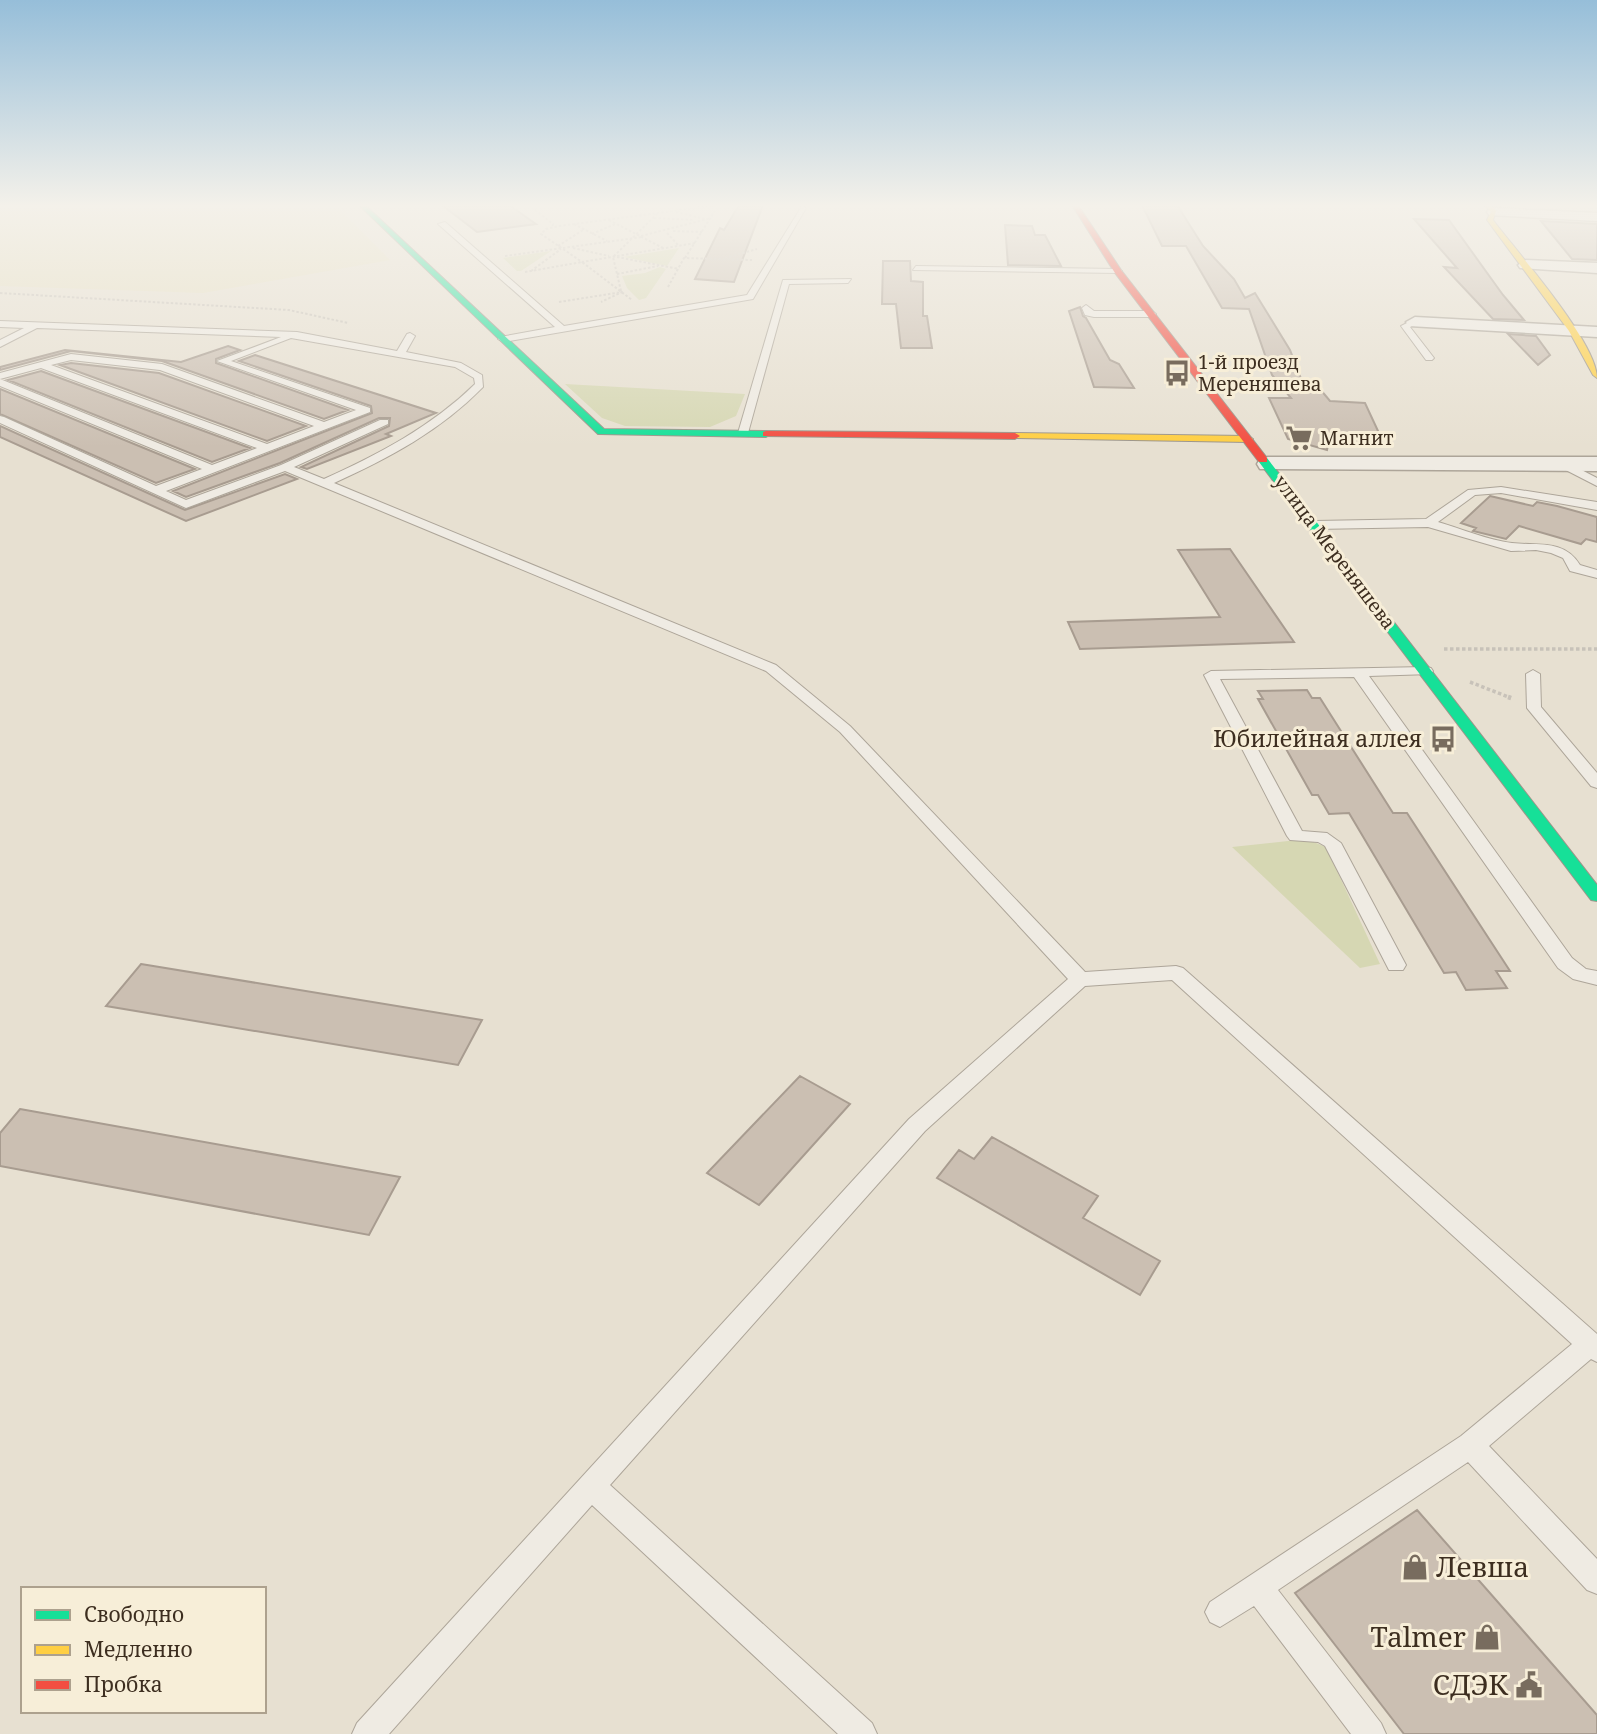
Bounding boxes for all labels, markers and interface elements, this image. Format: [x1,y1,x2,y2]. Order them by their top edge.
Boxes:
place label: 1-й проезд Мереняшева [1198,349,1322,397]
bus stop icon: 1-й проезд Мереняшева [1162,358,1192,388]
supermarket icon: Магнит [1284,423,1314,453]
place label: Магнит [1320,425,1394,451]
street label: улица Мереняшева [1268,469,1402,635]
place label: Юбилейная аллея [1213,722,1422,754]
bus stop icon: Юбилейная аллея [1428,724,1458,754]
place label: Левша [1436,1547,1529,1585]
shop icon: Левша [1400,1552,1430,1582]
legend [21,1587,266,1713]
text: Свободно [84,1600,184,1628]
place label: Talmer [1371,1617,1466,1655]
shop icon: Talmer [1472,1622,1502,1652]
text: Медленно [84,1635,193,1663]
place label: СДЭК [1433,1665,1508,1703]
text: Пробка [84,1670,163,1698]
public building icon: СДЭК [1514,1670,1544,1700]

